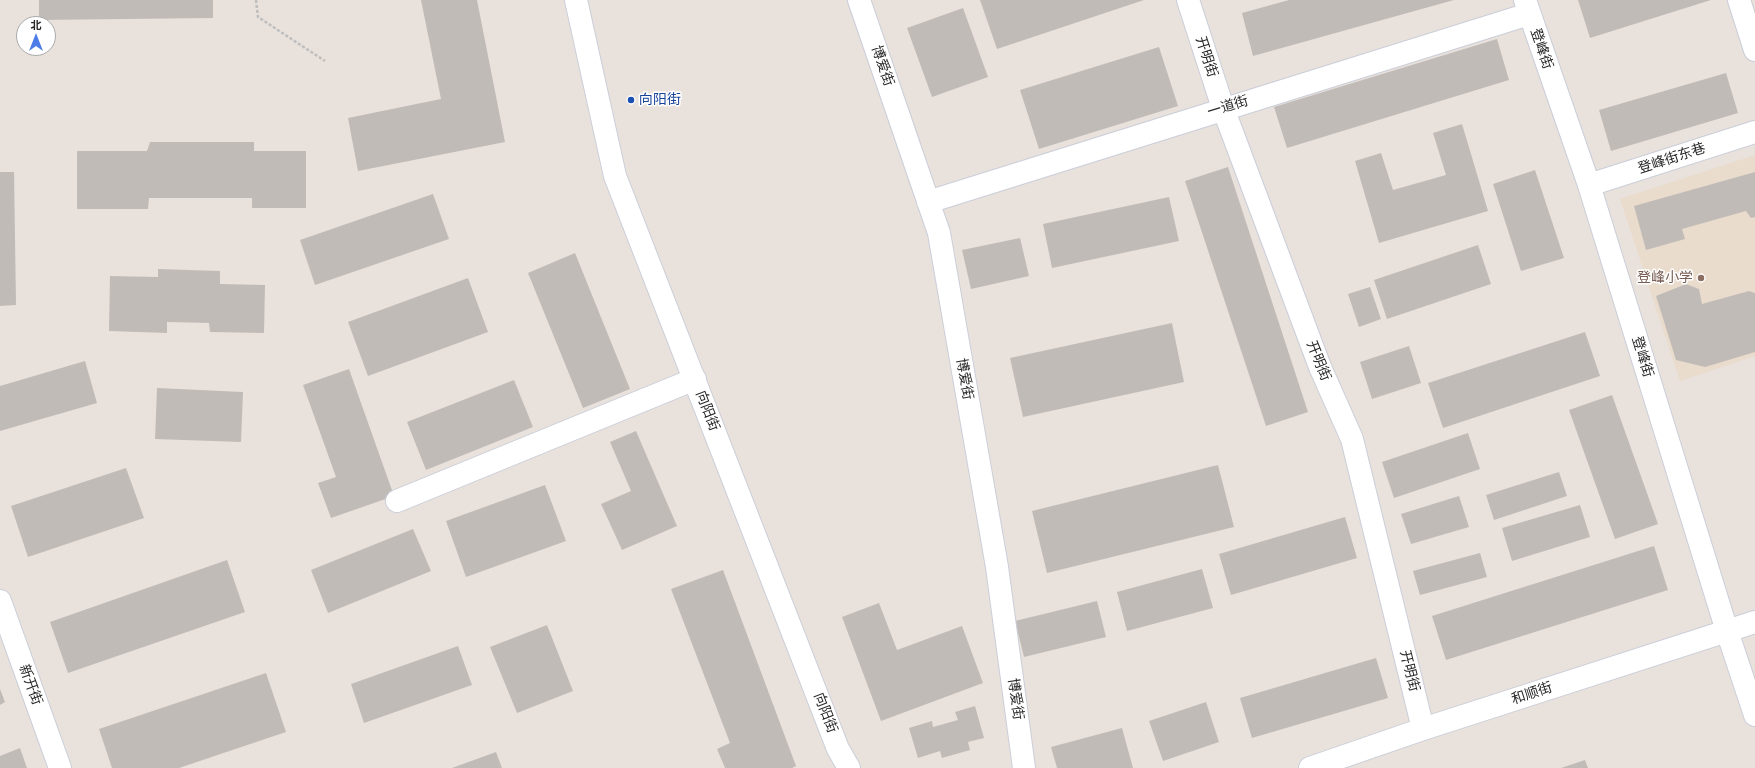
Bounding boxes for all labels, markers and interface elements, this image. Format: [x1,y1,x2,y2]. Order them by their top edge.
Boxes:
north arrow [16,16,56,56]
text: 北 [31,18,42,32]
street label: 登峰街 [1526,26,1556,72]
street label: 开明街 [1192,34,1220,80]
street label: 博爱街 [867,43,897,89]
place label: 向阳街 [639,92,681,108]
street label: 一道街 [1205,93,1251,121]
marker: 向阳街 [626,95,636,105]
street label: 登峰街东巷 [1636,140,1708,178]
place label: 登峰小学 [1637,270,1693,286]
marker: 登峰小学 [1696,273,1706,283]
street label: 登峰街 [1628,334,1656,380]
street label: 开明街 [1302,338,1334,384]
street label: 博爱街 [952,357,976,401]
street label: 向阳街 [692,388,722,434]
street label: 开明街 [1396,649,1422,693]
street label: 新开街 [15,662,45,708]
street label: 博爱街 [1004,677,1026,721]
street label: 和顺街 [1509,680,1555,708]
street label: 向阳街 [810,690,840,736]

